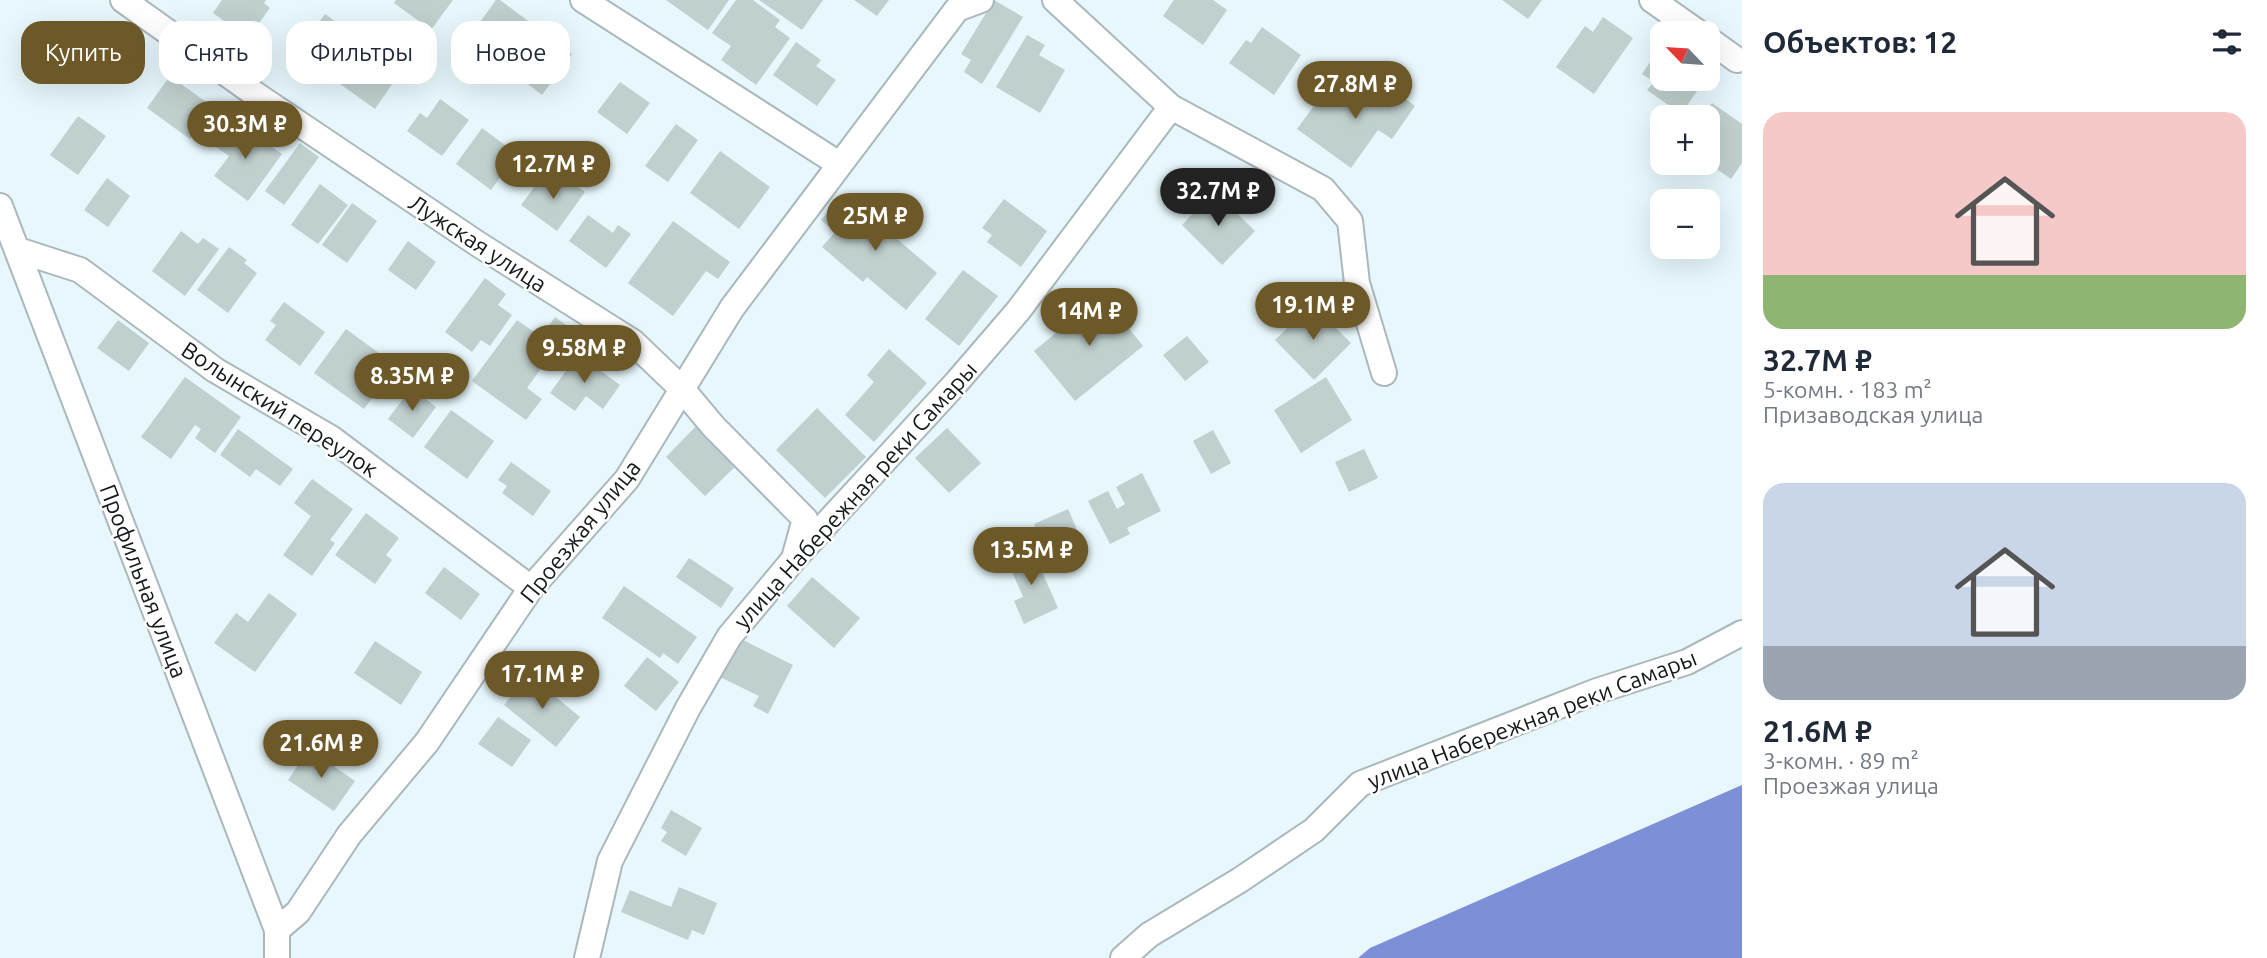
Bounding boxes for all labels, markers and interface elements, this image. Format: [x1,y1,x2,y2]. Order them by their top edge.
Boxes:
chip: Купить [21,21,145,84]
chip: Снять [159,21,272,84]
chip: Фильтры [286,21,437,84]
chip: Новое [451,21,570,84]
north arrow [1650,21,1720,91]
map controls [1650,21,1720,259]
icon: filters [2208,23,2246,61]
text: Объектов: 12 [1763,25,1957,59]
pin: 27.8M ₽ [1290,61,1420,121]
text: 27.8M ₽ [1313,71,1397,96]
pin: 30.3M ₽ [180,102,310,161]
button: + [1650,105,1720,175]
text: 30.3M ₽ [203,111,287,136]
pin: 12.7M ₽ [488,142,618,201]
text: 12.7M ₽ [511,151,595,176]
icon: home [1942,158,2068,284]
pin: 32.7M ₽ [1153,168,1283,228]
text: 32.7M ₽ [1176,178,1260,203]
street label: Лужская улица [405,189,551,297]
button: − [1650,189,1720,259]
pin: 25M ₽ [826,194,924,253]
text: 25M ₽ [843,203,907,228]
pin: 19.1M ₽ [1248,282,1378,342]
pin: 14M ₽ [1040,288,1138,348]
text: 19.1M ₽ [1271,292,1355,317]
text: 14M ₽ [1057,298,1121,323]
pin: 9.58M ₽ [519,326,649,385]
text: 9.58M ₽ [542,335,626,360]
street label: Волынский переулок [177,336,383,482]
text: 32.7M ₽ [1763,343,1872,377]
pin: 8.35M ₽ [347,354,477,413]
street label: улица Набережная реки Самары [729,356,981,634]
text: 8.35M ₽ [370,363,454,388]
text: 5-комн. · 183 m² [1763,377,1932,402]
text: Призаводская улица [1763,402,1983,427]
street label: Проезжая улица [515,455,645,607]
street label: Профильная улица [96,481,192,681]
pin: 13.5M ₽ [966,528,1096,587]
icon: home [1942,529,2068,655]
text: 13.5M ₽ [989,537,1073,562]
street label: улица Набережная реки Самары [1364,645,1700,793]
pin: 17.1M ₽ [477,652,607,711]
text: 17.1M ₽ [500,661,584,686]
text: 21.6M ₽ [1763,714,1872,748]
pin: 21.6M ₽ [256,720,386,780]
text: 21.6M ₽ [279,730,363,755]
text: 3-комн. · 89 m² [1763,748,1919,773]
text: Проезжая улица [1763,773,1939,798]

